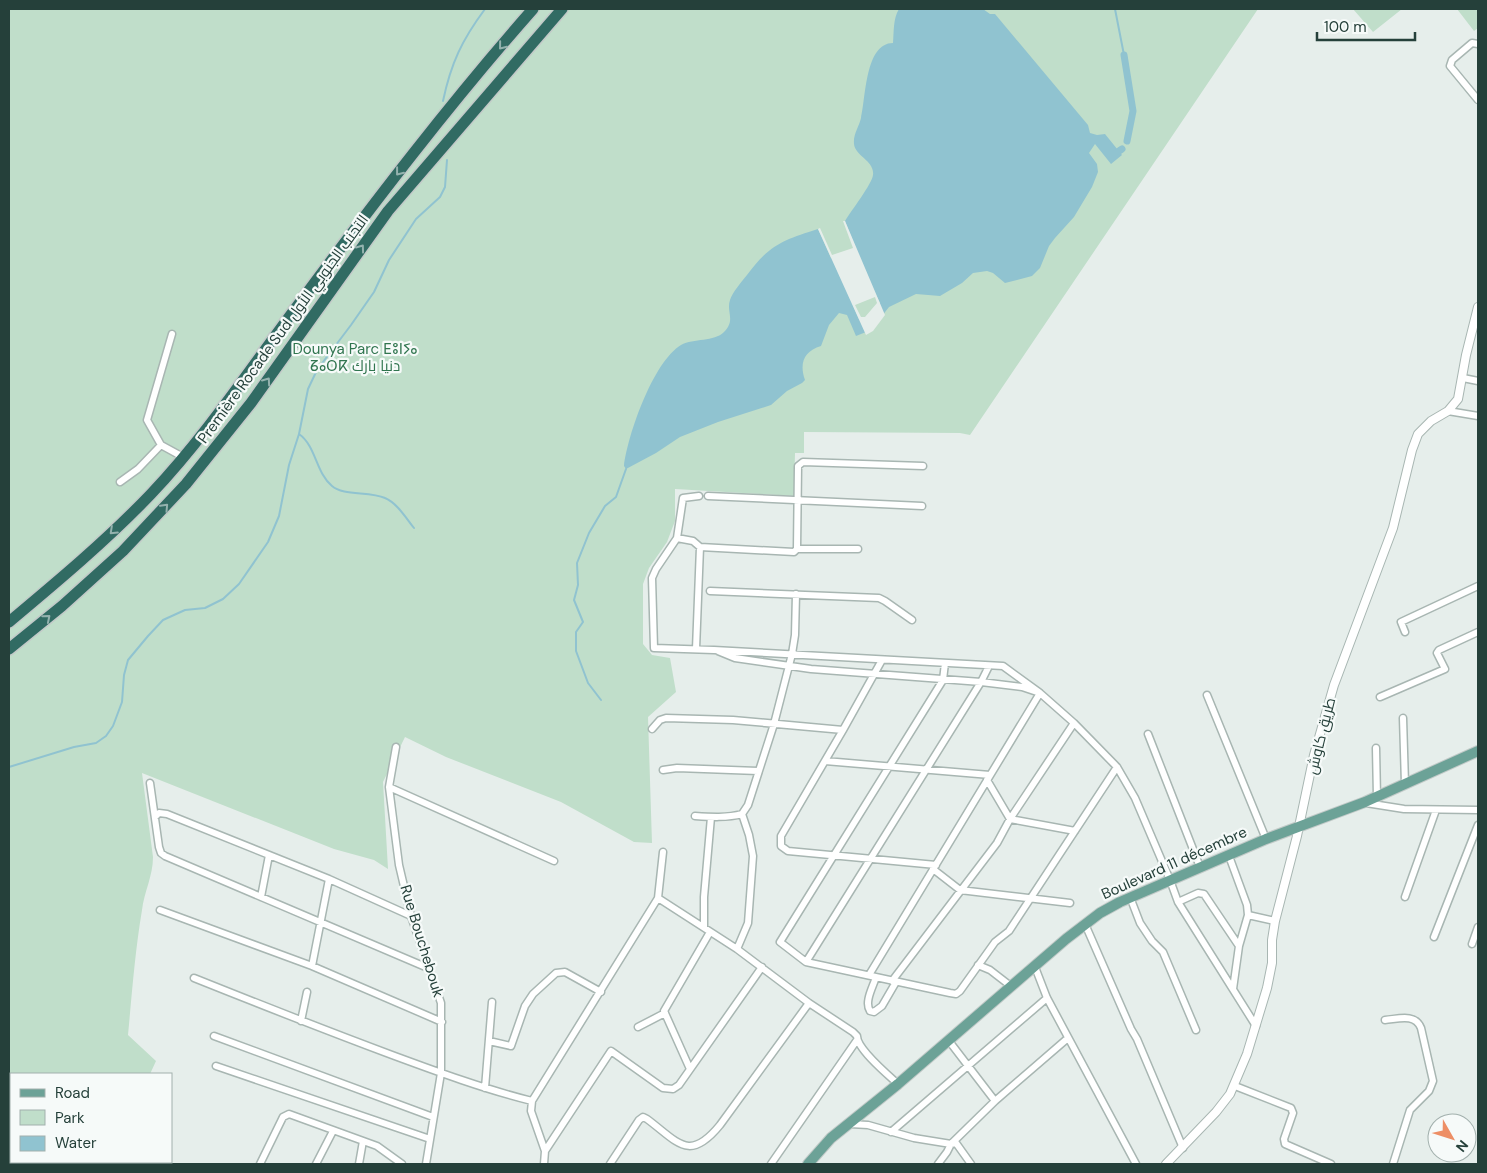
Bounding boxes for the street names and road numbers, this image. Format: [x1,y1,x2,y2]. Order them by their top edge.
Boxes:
street label: Première Rocade Sud التجنب الجنوبي الأول [193,211,374,449]
street label: طريق كاوش [1302,696,1340,776]
street label: Boulevard 11 décembre [1098,822,1250,904]
street label: Rue Bouchebouk [395,882,449,1000]

